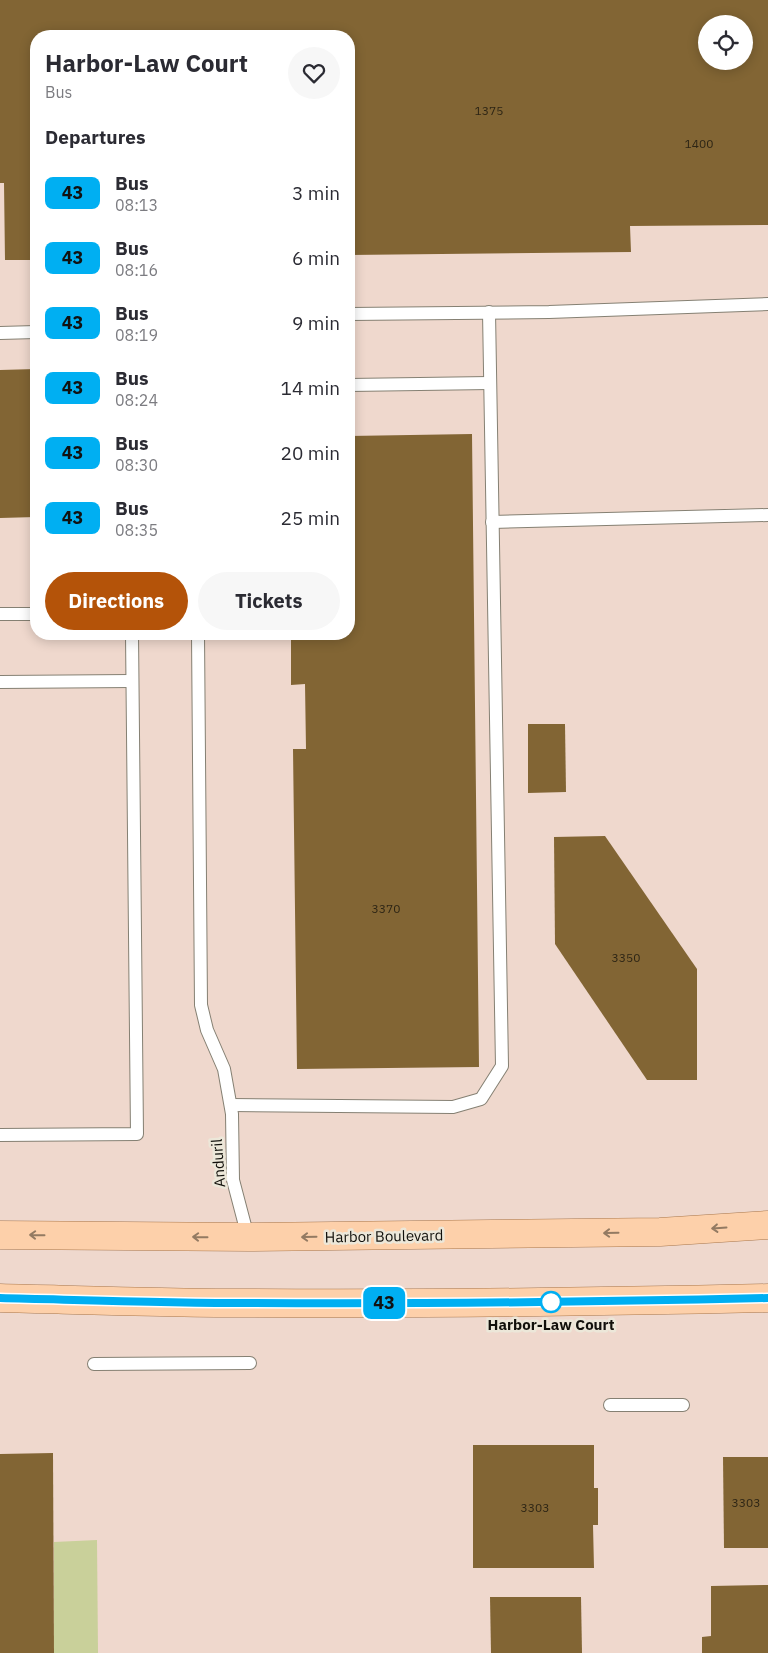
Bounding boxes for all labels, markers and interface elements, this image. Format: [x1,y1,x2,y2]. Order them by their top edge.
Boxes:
map controls [698,15,753,70]
button: locate [698,15,753,70]
text: Harbor-Law Court [45,47,248,79]
button: heart [288,47,340,99]
text: Bus [45,82,72,102]
house number: 1375 [475,103,503,118]
text: Departures [45,125,145,149]
house number: 1400 [685,136,713,151]
text: Bus [115,171,149,195]
text: 43 [62,181,83,204]
text: 3 min [292,181,340,205]
text: 08:13 [115,195,158,215]
text: Bus [115,236,149,260]
text: 43 [62,246,83,269]
text: 6 min [292,246,340,270]
text: 08:16 [115,260,158,280]
text: Bus [115,301,149,325]
text: 43 [62,311,83,334]
text: 9 min [292,311,340,335]
text: 08:19 [115,325,158,345]
text: Bus [115,366,149,390]
text: 43 [62,376,83,399]
text: 14 min [281,376,340,400]
text: 08:24 [115,390,158,410]
text: Bus [115,431,149,455]
text: 43 [62,441,83,464]
text: 20 min [281,441,340,465]
text: 08:30 [115,455,158,475]
text: Bus [115,496,149,520]
text: 43 [62,506,83,529]
text: 25 min [281,506,340,530]
text: 08:35 [115,520,158,540]
button: Directions [45,572,188,630]
button: Tickets [198,572,340,630]
house number: 3370 [372,901,400,916]
house number: 3350 [612,950,640,965]
street label: Anduril [207,1138,229,1188]
one-way arrow [712,1223,728,1233]
street label: Harbor Boulevard [325,1225,443,1247]
one-way arrow [603,1228,619,1237]
one-way arrow [29,1230,46,1240]
one-way arrow [192,1232,208,1242]
one-way arrow [301,1232,317,1241]
line badge: 43 [362,1287,406,1319]
text: 43 [373,1291,395,1314]
marker: Harbor-Law Court [540,1291,562,1313]
place label: Harbor-Law Court [488,1315,615,1334]
house number: 3303 [732,1495,760,1510]
house number: 3303 [521,1500,549,1515]

